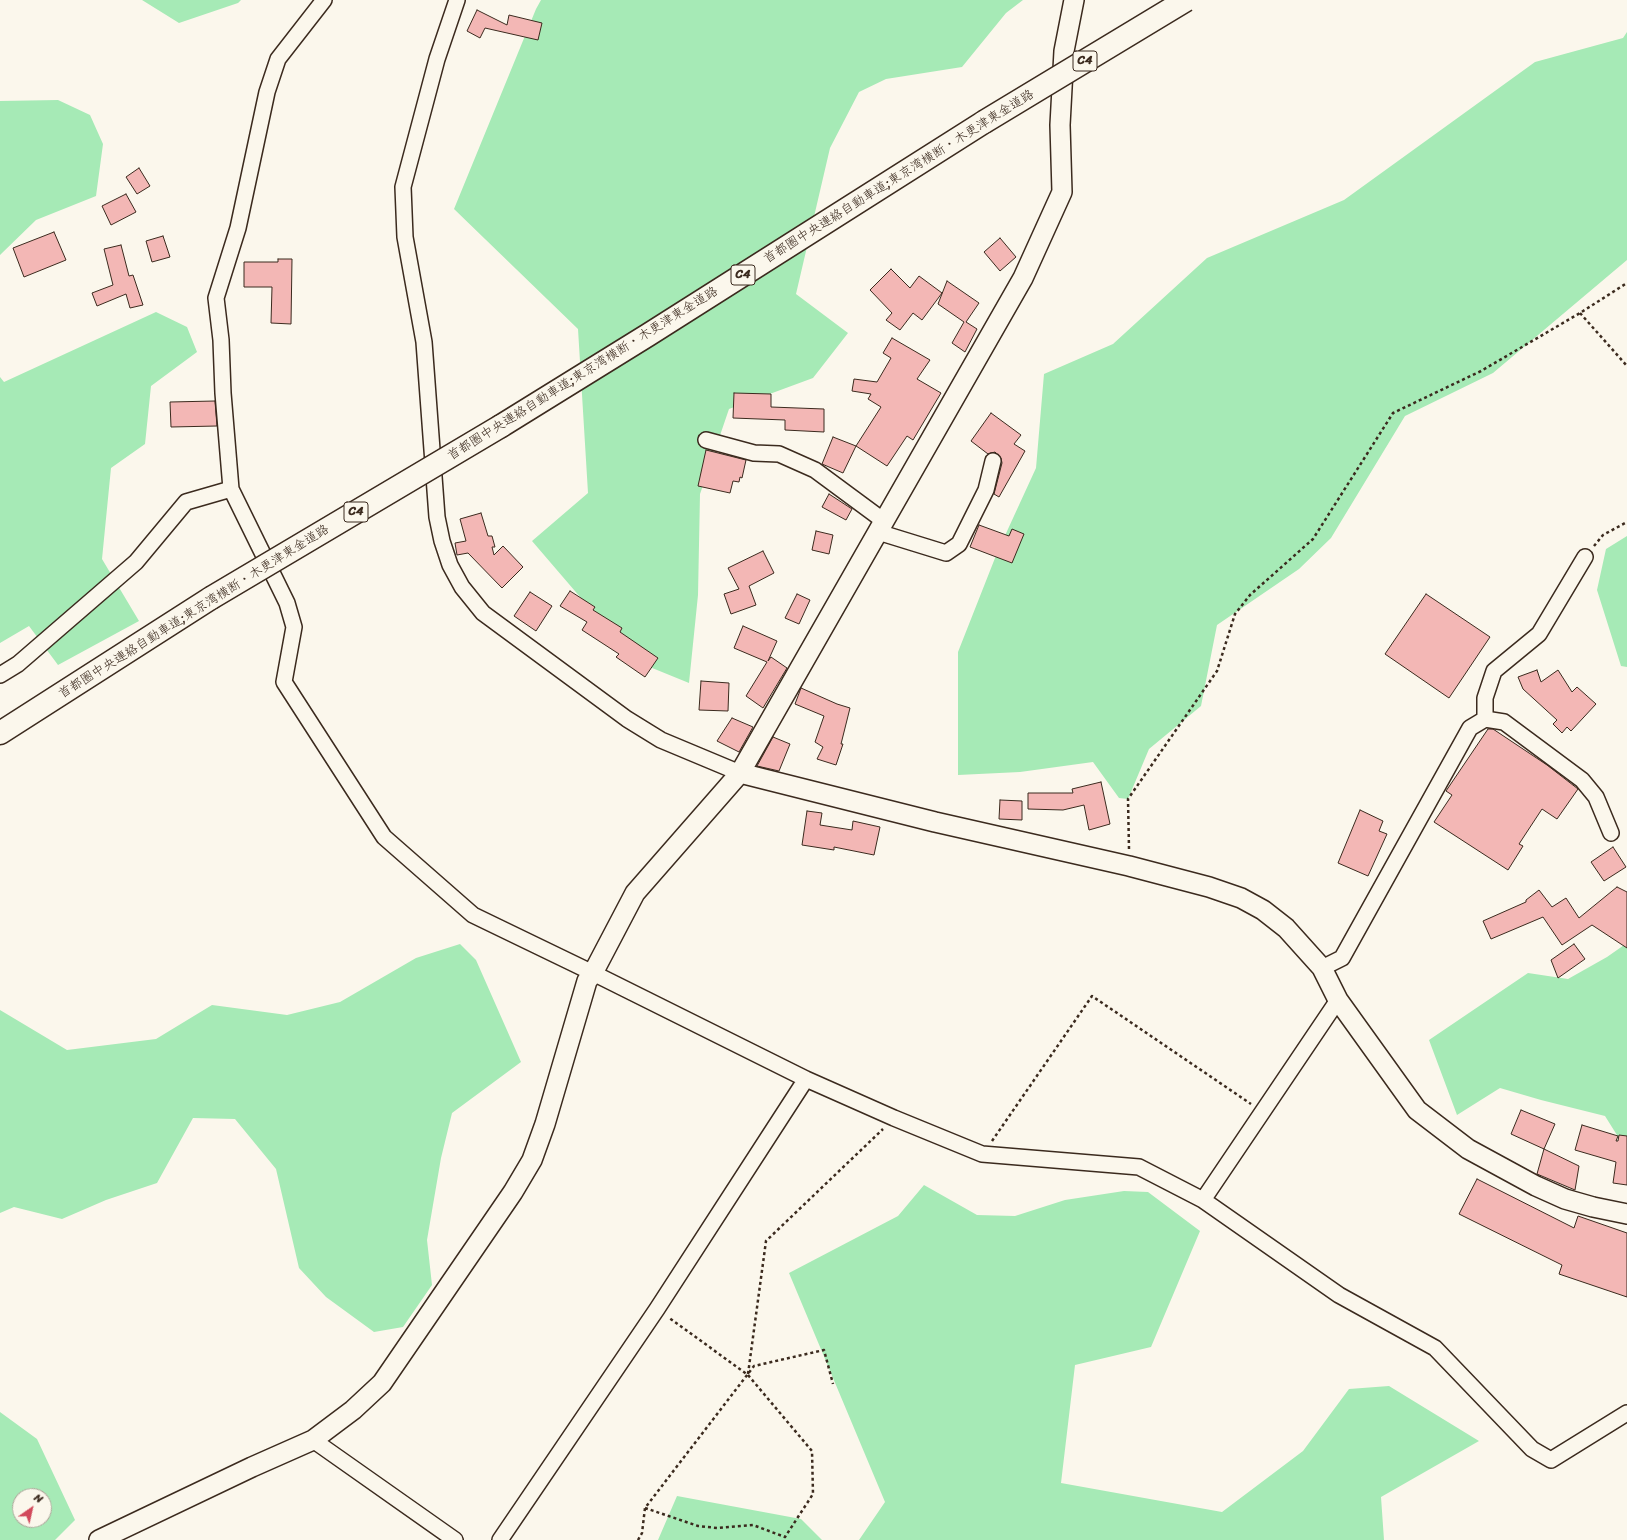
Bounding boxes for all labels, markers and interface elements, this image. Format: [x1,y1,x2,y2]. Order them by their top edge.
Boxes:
road number: C4 [1073,51,1097,71]
street label: 首都圏中央連絡自動車道;東京湾横断・木更津東金道路 [761,87,1037,267]
road number: C4 [731,265,755,285]
street label: 首都圏中央連絡自動車道;東京湾横断・木更津東金道路 [445,284,721,464]
road number: C4 [344,502,368,522]
street label: 首都圏中央連絡自動車道;東京湾横断・木更津東金道路 [56,522,332,702]
north arrow [12,1488,52,1528]
text: N [30,1488,47,1508]

